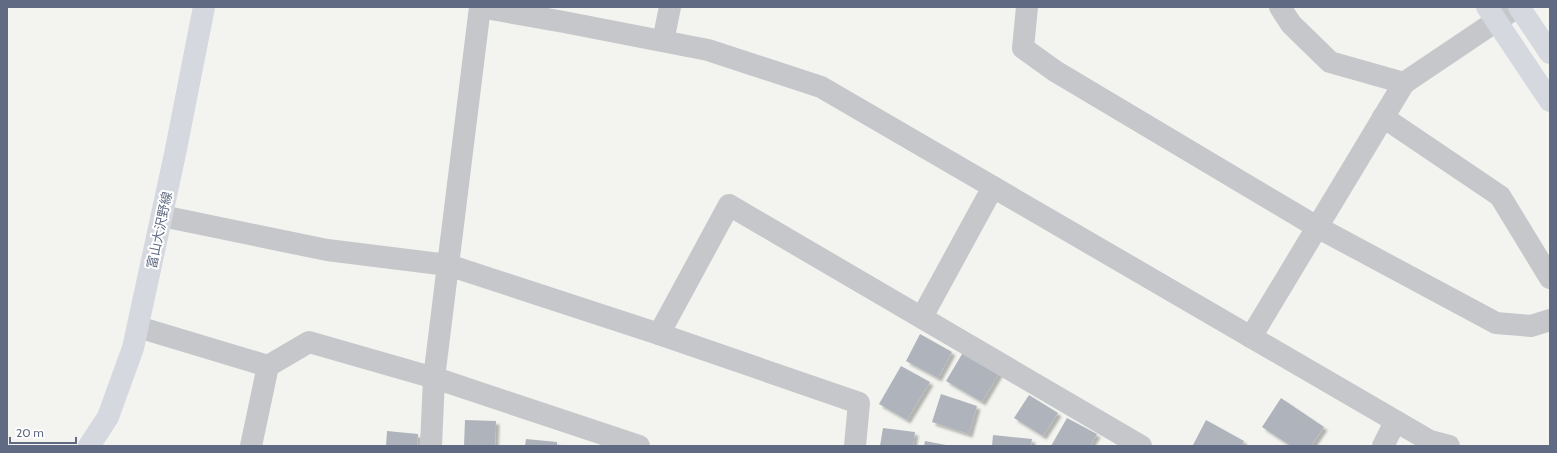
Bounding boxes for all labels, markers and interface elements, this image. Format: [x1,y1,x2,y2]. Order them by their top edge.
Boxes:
street label: 富山大沢野線 [143,190,175,270]
scale bar [10,419,76,445]
text: 20 m [16,425,44,440]

